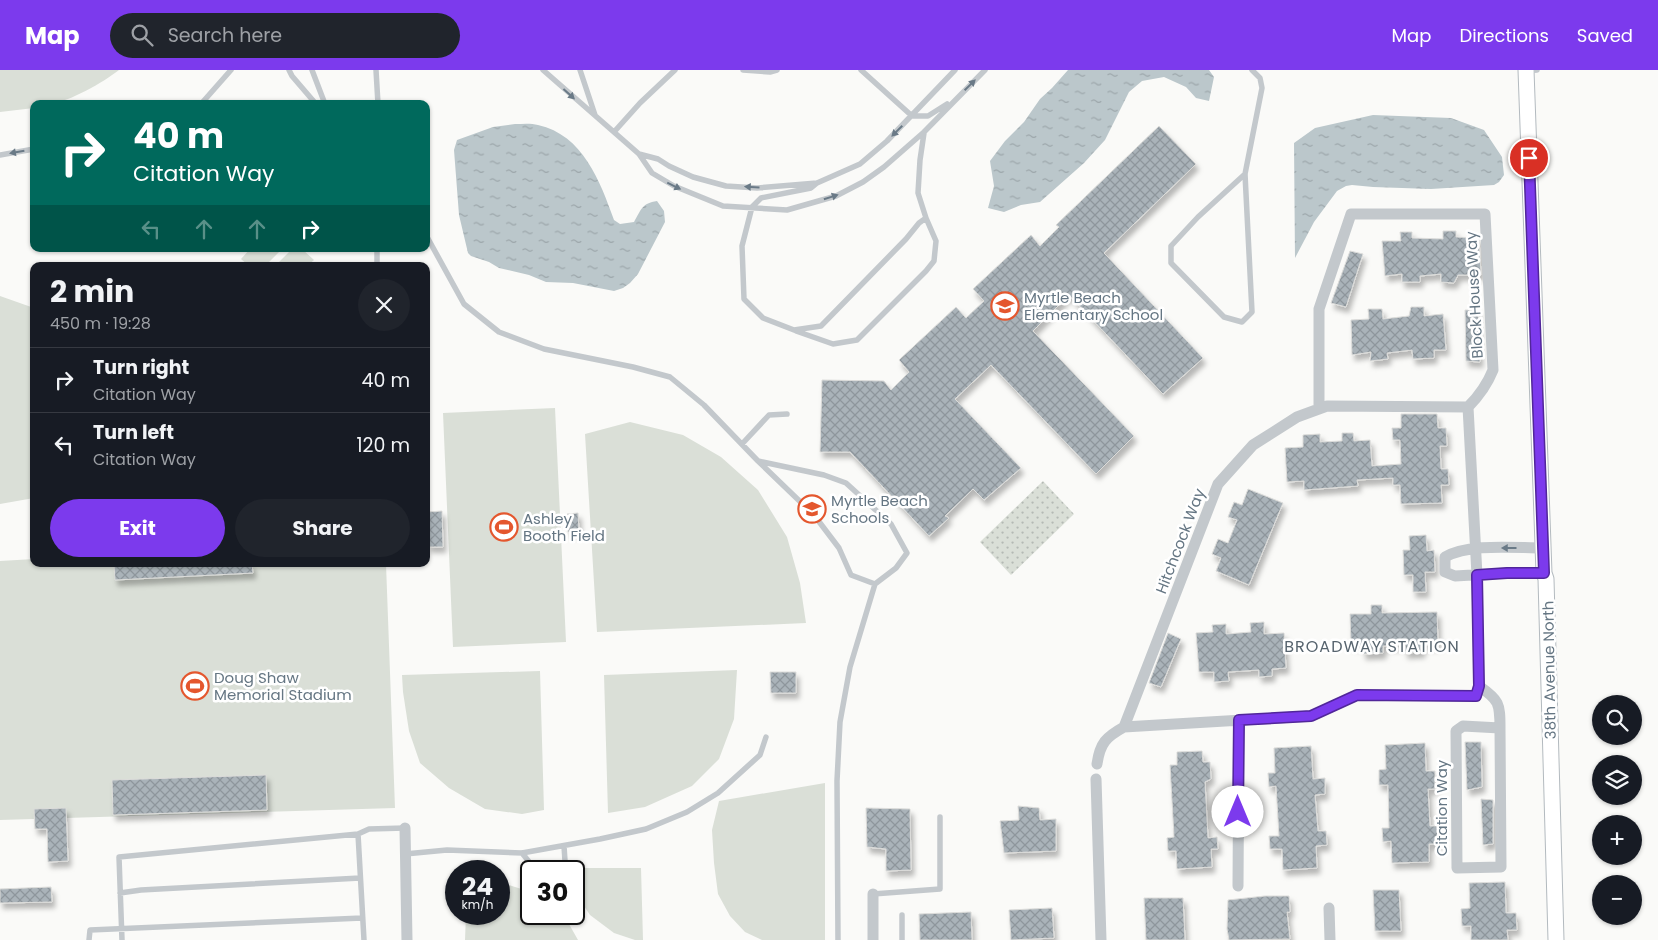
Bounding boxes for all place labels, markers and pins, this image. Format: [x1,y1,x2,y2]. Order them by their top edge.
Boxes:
pin [1508,137,1550,179]
place label: Myrtle Beach Elementary School [1024,287,1163,325]
school or university icon: Myrtle Beach Elementary School [990,291,1020,321]
place label: Myrtle Beach Schools [831,490,928,528]
school or university icon: Myrtle Beach Schools [797,494,827,524]
place label: Ashley Booth Field [523,508,605,546]
sports icon: Ashley Booth Field [489,512,519,542]
place label: Doug Shaw Memorial Stadium [214,667,352,705]
sports icon: Doug Shaw Memorial Stadium [180,671,210,701]

